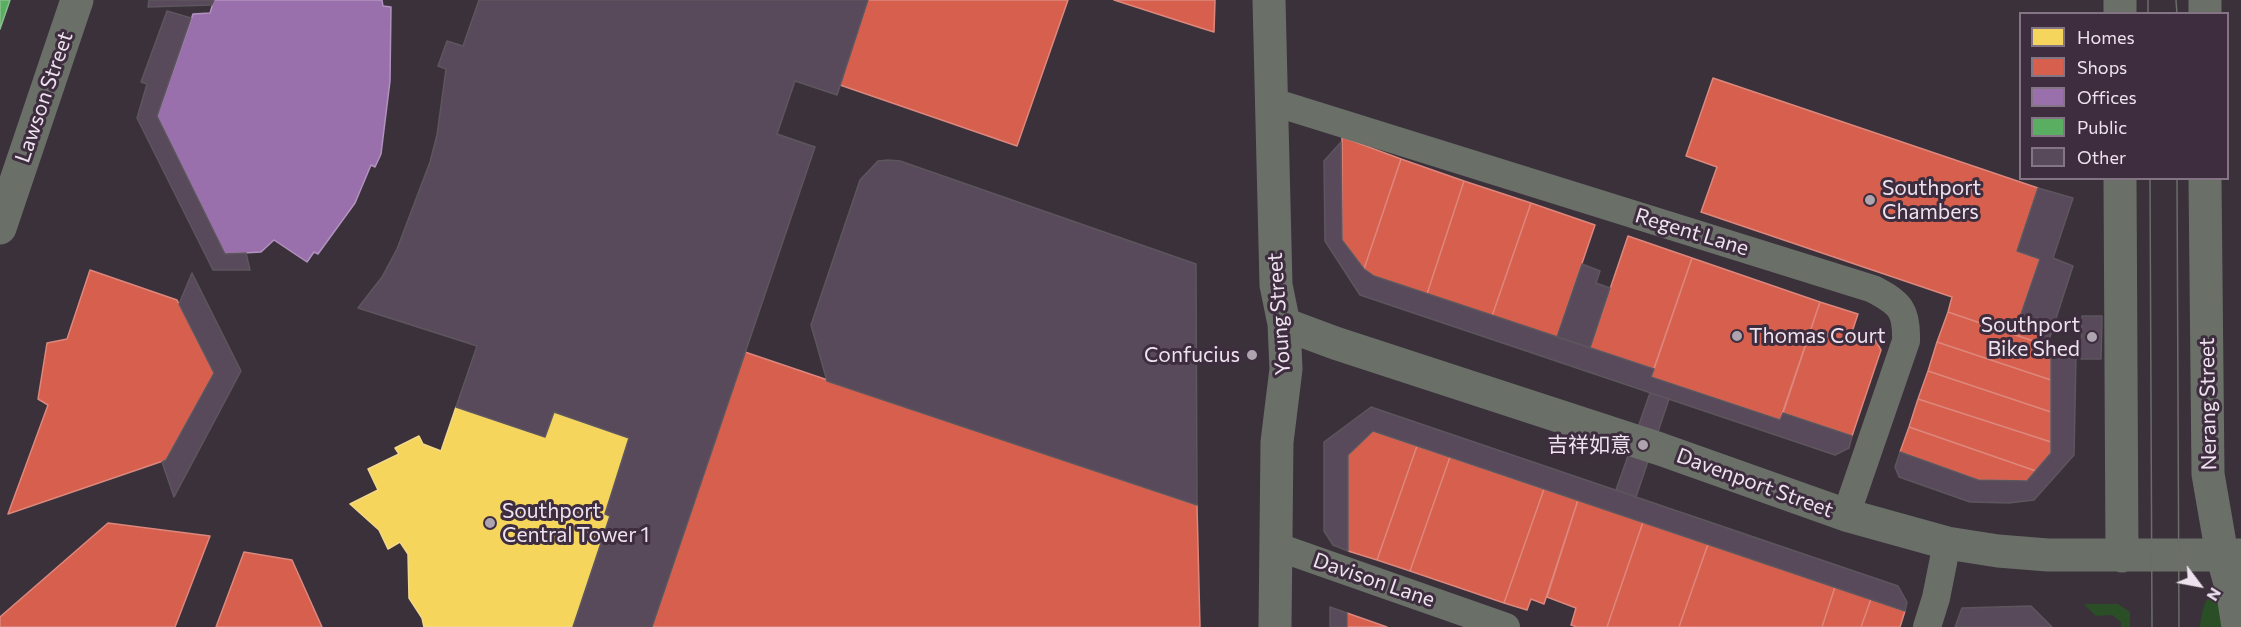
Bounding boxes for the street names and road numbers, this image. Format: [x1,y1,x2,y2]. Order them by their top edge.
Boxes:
street label: Lawson Street [10,28,78,166]
street label: Regent Lane [1632,203,1752,261]
street label: Young Street [1262,252,1296,376]
street label: Nerang Street [2194,337,2222,471]
street label: Davenport Street [1673,443,1837,523]
street label: Davison Lane [1310,547,1438,613]

